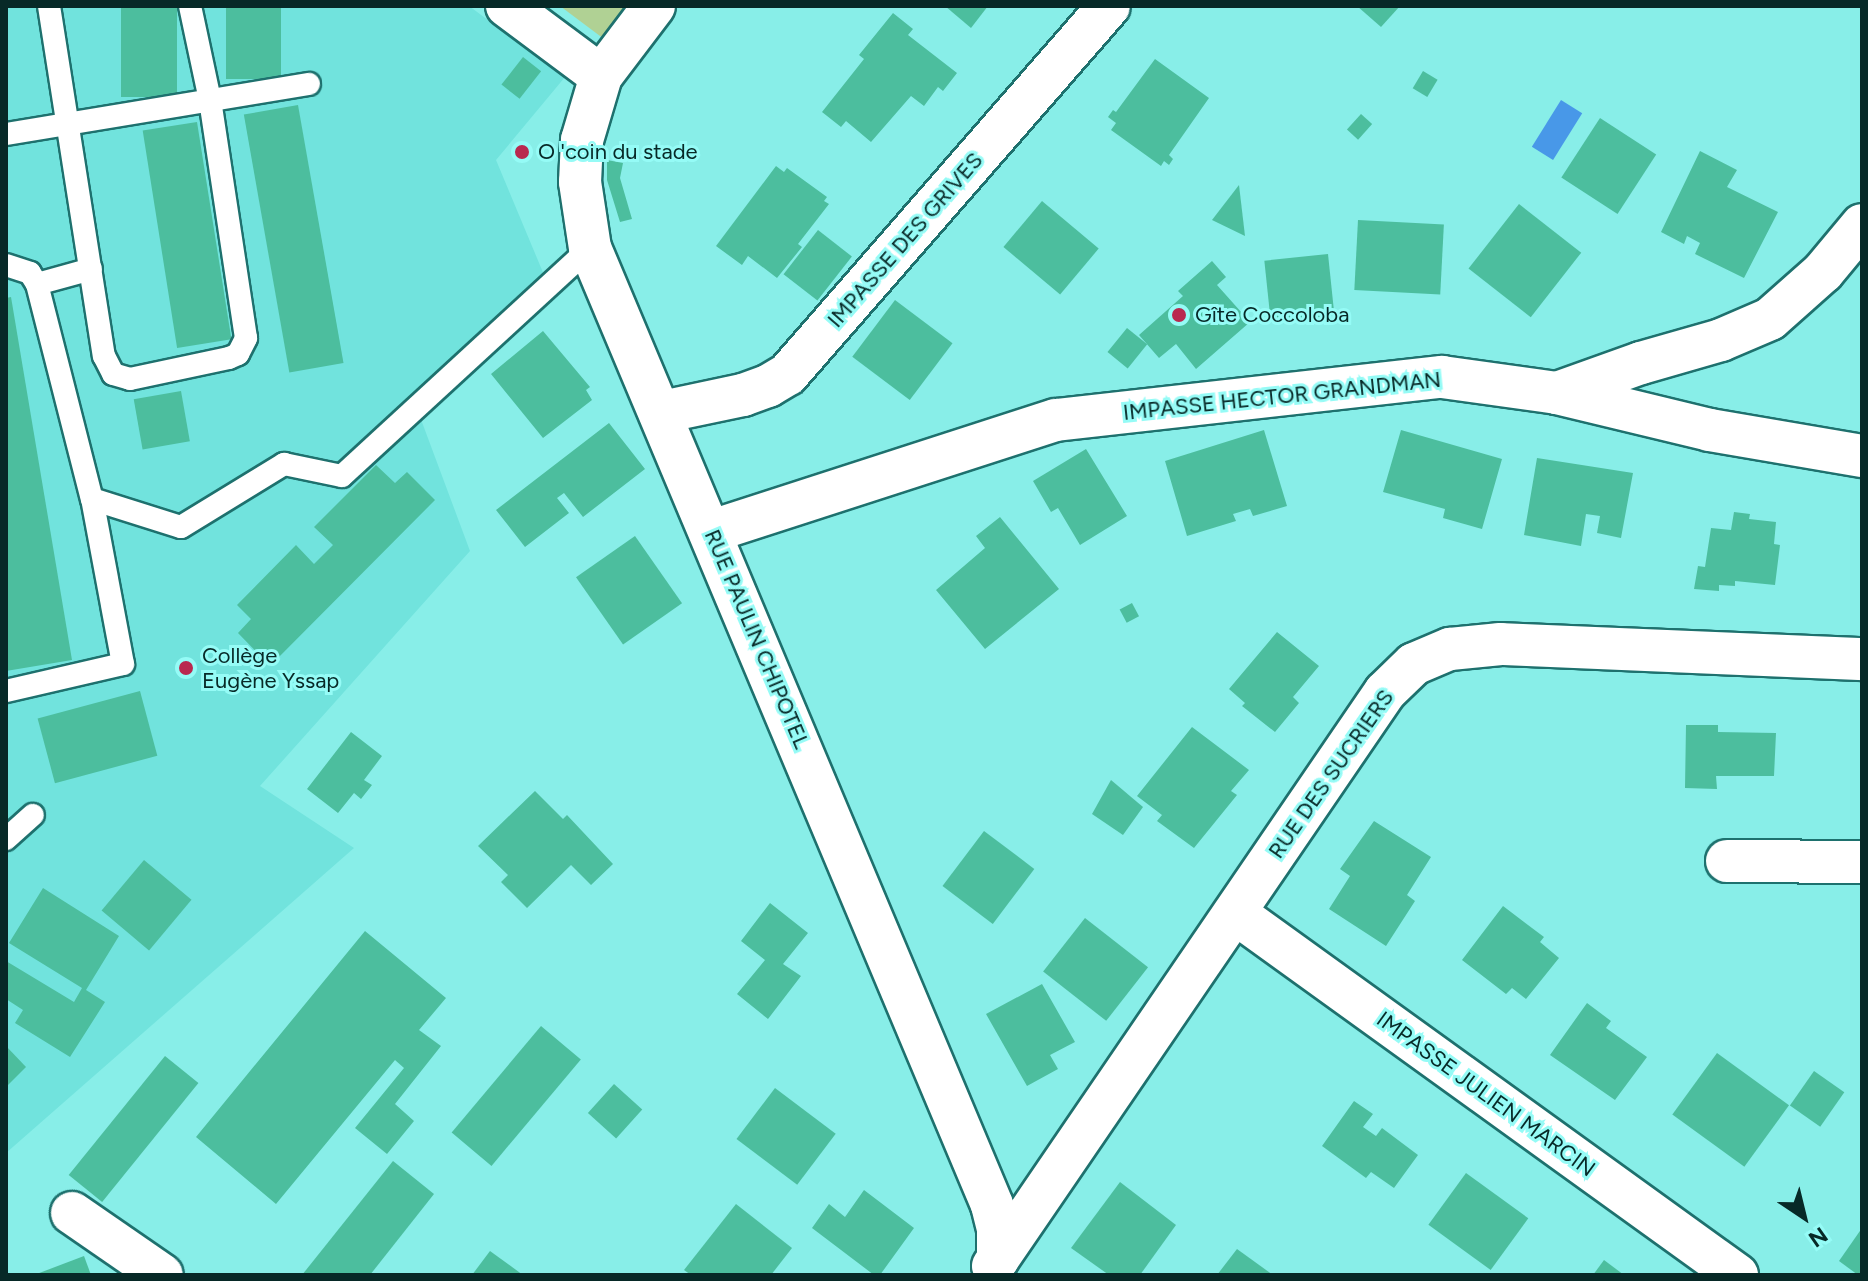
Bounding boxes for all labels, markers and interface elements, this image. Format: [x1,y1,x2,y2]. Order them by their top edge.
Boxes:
place label: O 'coin du stade [538,139,698,165]
marker: O 'coin du stade [513,143,531,161]
street label: IMPASSE DES GRIVES [822,147,988,333]
place label: Gîte Coccoloba [1195,302,1349,328]
marker: Gîte Coccoloba [1170,306,1188,324]
street label: IMPASSE HECTOR GRANDMAN [1122,366,1442,426]
street label: RUE PAULIN CHIPOTEL [699,526,815,752]
place label: Collège Eugène Yssap [202,642,339,694]
marker: Collège Eugène Yssap [177,659,195,677]
street label: RUE DES SUCRIERS [1263,685,1399,863]
street label: IMPASSE JULIEN MARCIN [1372,1006,1600,1182]
north arrow [1764,1177,1844,1257]
text: N [1803,1221,1833,1253]

